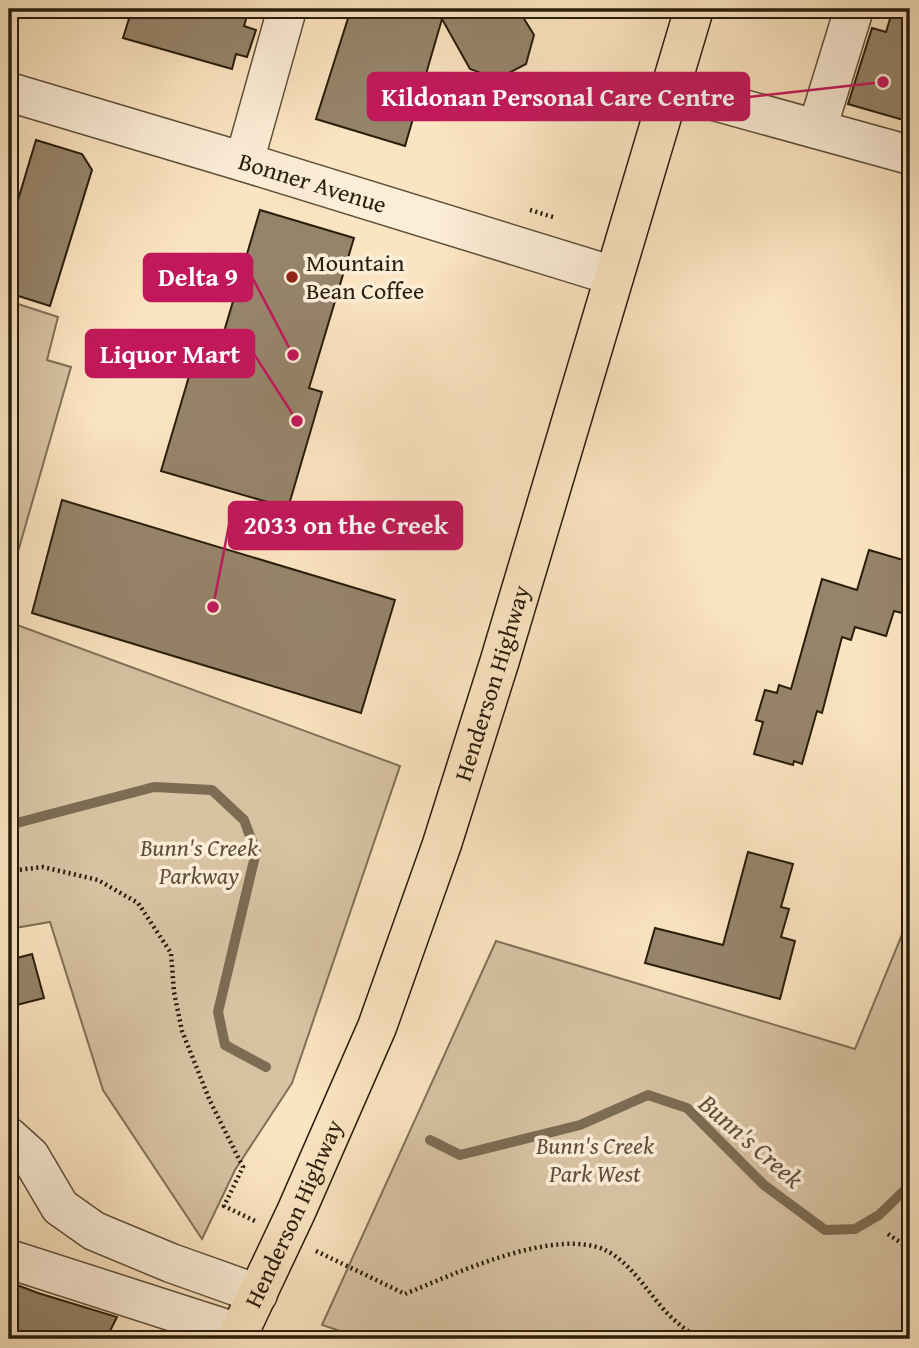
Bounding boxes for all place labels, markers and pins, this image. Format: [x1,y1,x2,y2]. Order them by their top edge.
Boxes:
callout: Kildonan Personal Care Centre [368,73,749,120]
place label: Mountain Bean Coffee [306,245,424,308]
callout: Delta 9 [144,254,252,301]
marker: Mountain Bean Coffee [284,269,300,285]
callout: Liquor Mart [86,330,254,377]
callout: 2033 on the Creek [229,502,462,549]

